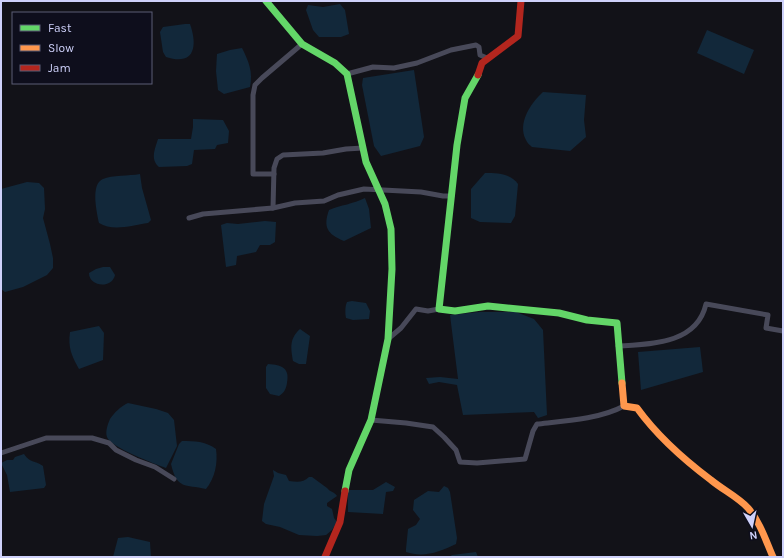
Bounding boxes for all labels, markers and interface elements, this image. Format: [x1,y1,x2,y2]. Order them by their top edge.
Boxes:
legend [12,12,152,84]
text: Fast [48,21,72,35]
text: Slow [48,41,74,55]
text: Jam [48,61,71,75]
north arrow [732,506,772,546]
text: N [749,528,758,542]

